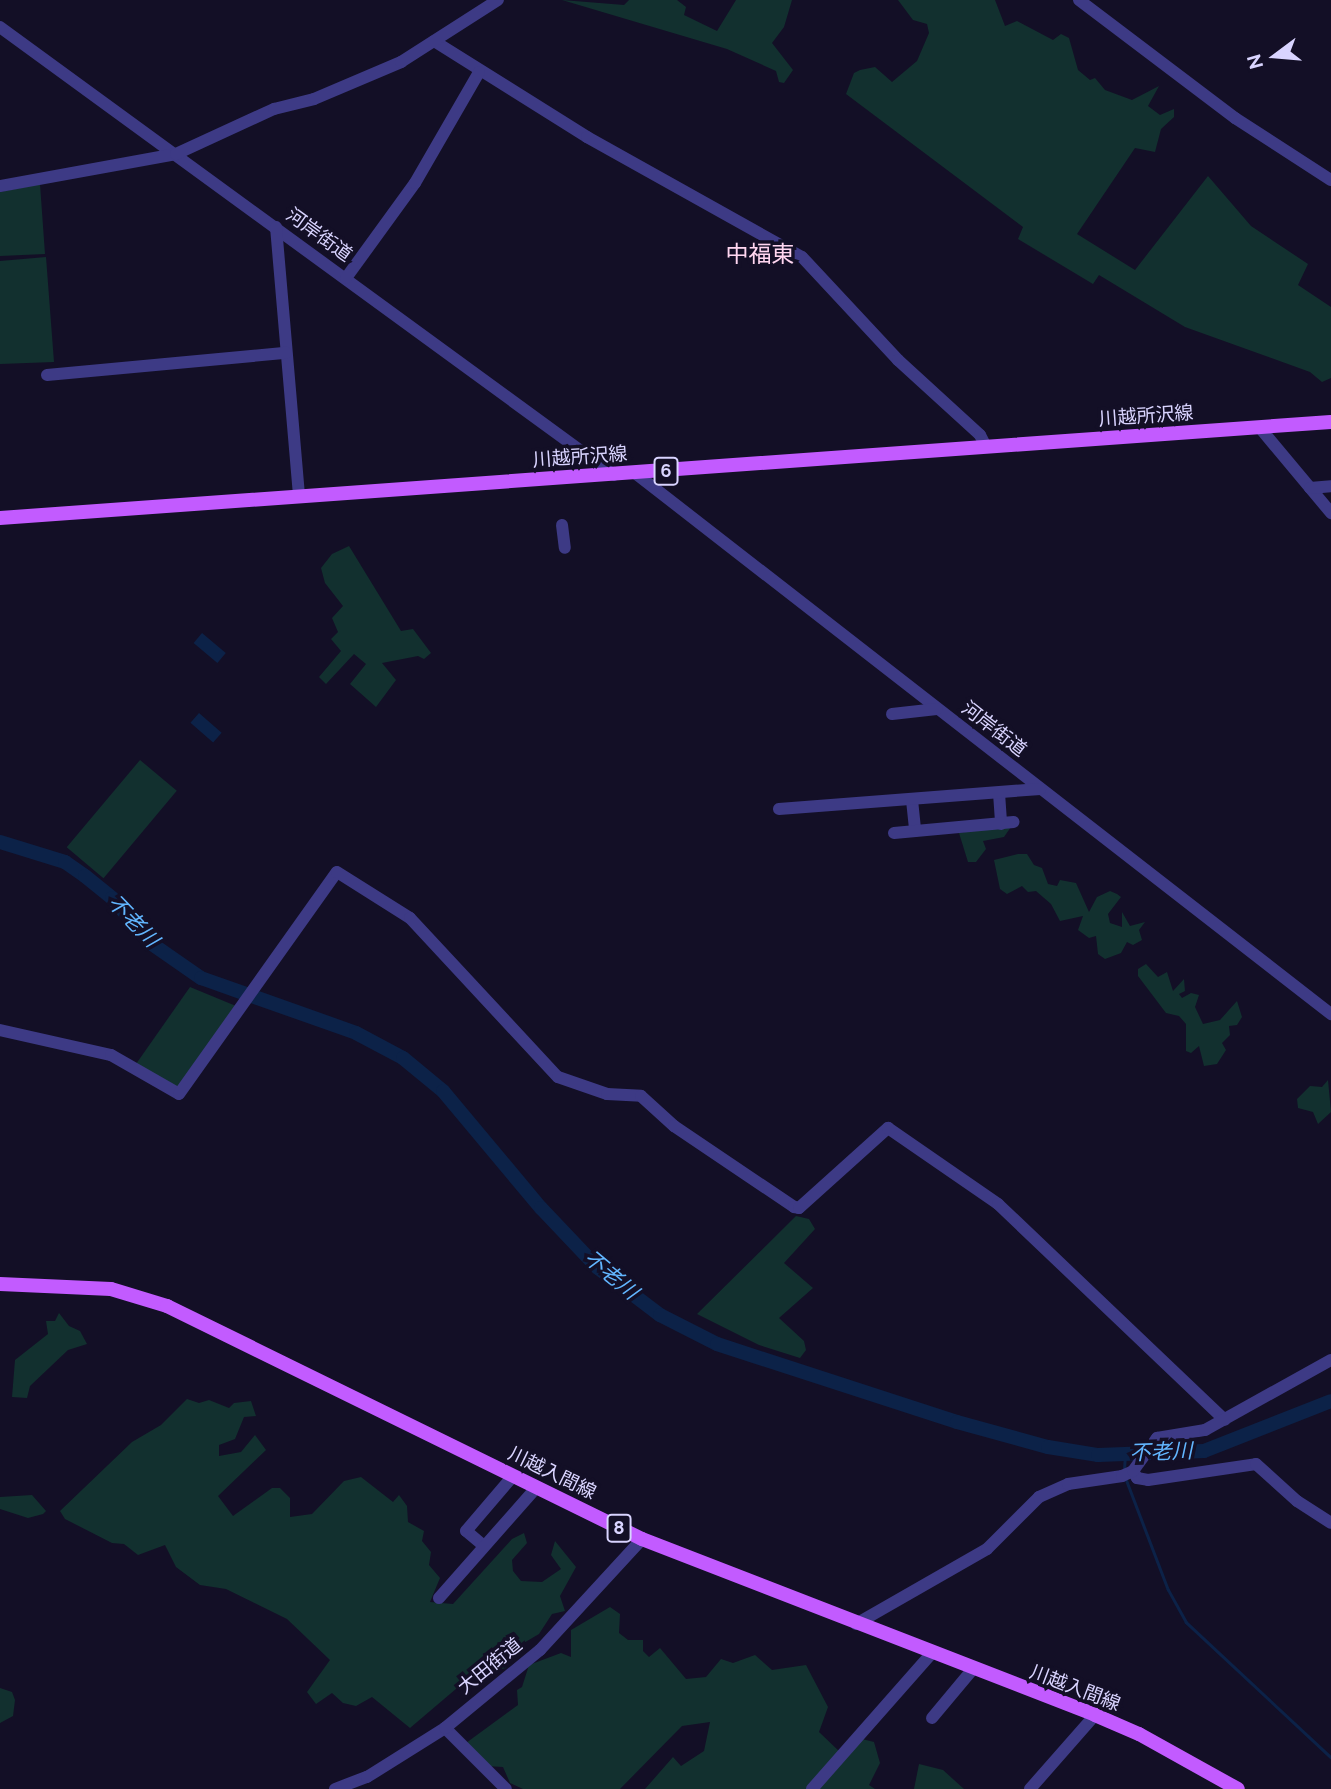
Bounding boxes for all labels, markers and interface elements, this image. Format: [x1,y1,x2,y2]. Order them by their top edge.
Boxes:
north arrow [1240,21,1310,91]
text: N [1242,52,1267,72]
street label: 河岸街道 [282,203,356,267]
district label: 中福東 [726,240,794,268]
street label: 川越所沢線 [1098,401,1194,431]
street label: 川越所沢線 [532,442,628,472]
road number: 6 [652,457,680,486]
street label: 河岸街道 [957,697,1031,761]
water label: 不老川 [102,890,164,952]
water label: 不老川 [579,1245,643,1305]
water label: 不老川 [1129,1438,1193,1466]
street label: 川越入間線 [504,1442,600,1504]
road number: 8 [605,1513,633,1542]
street label: 大田街道 [453,1633,527,1699]
street label: 川越入間線 [1027,1660,1123,1716]

